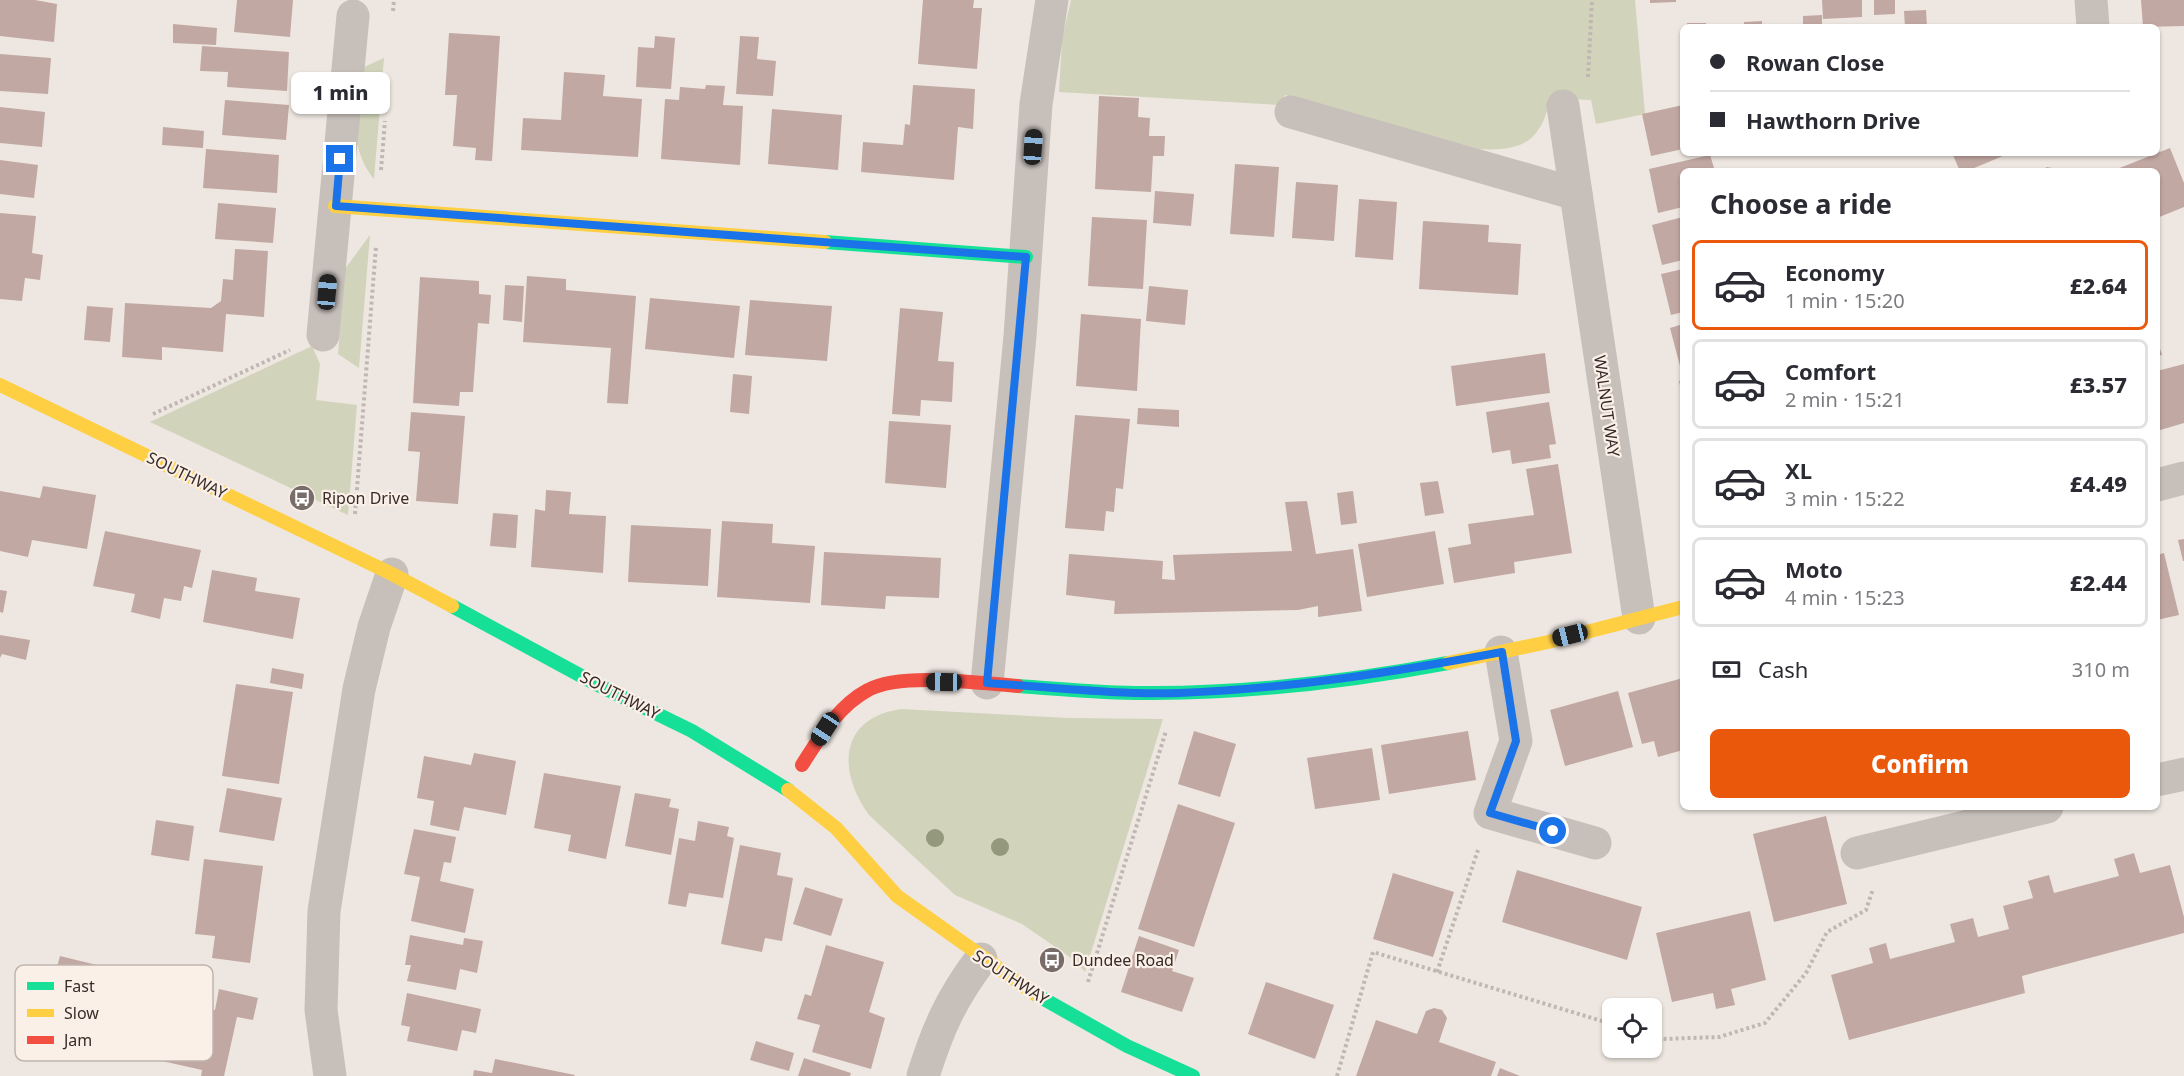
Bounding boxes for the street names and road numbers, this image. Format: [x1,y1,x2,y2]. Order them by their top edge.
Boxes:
street label: WALNUT WAY [1589,354,1625,459]
street label: SOUTHWAY [143,446,231,504]
street label: SOUTHWAY [577,666,664,725]
street label: SOUTHWAY [969,944,1054,1010]

